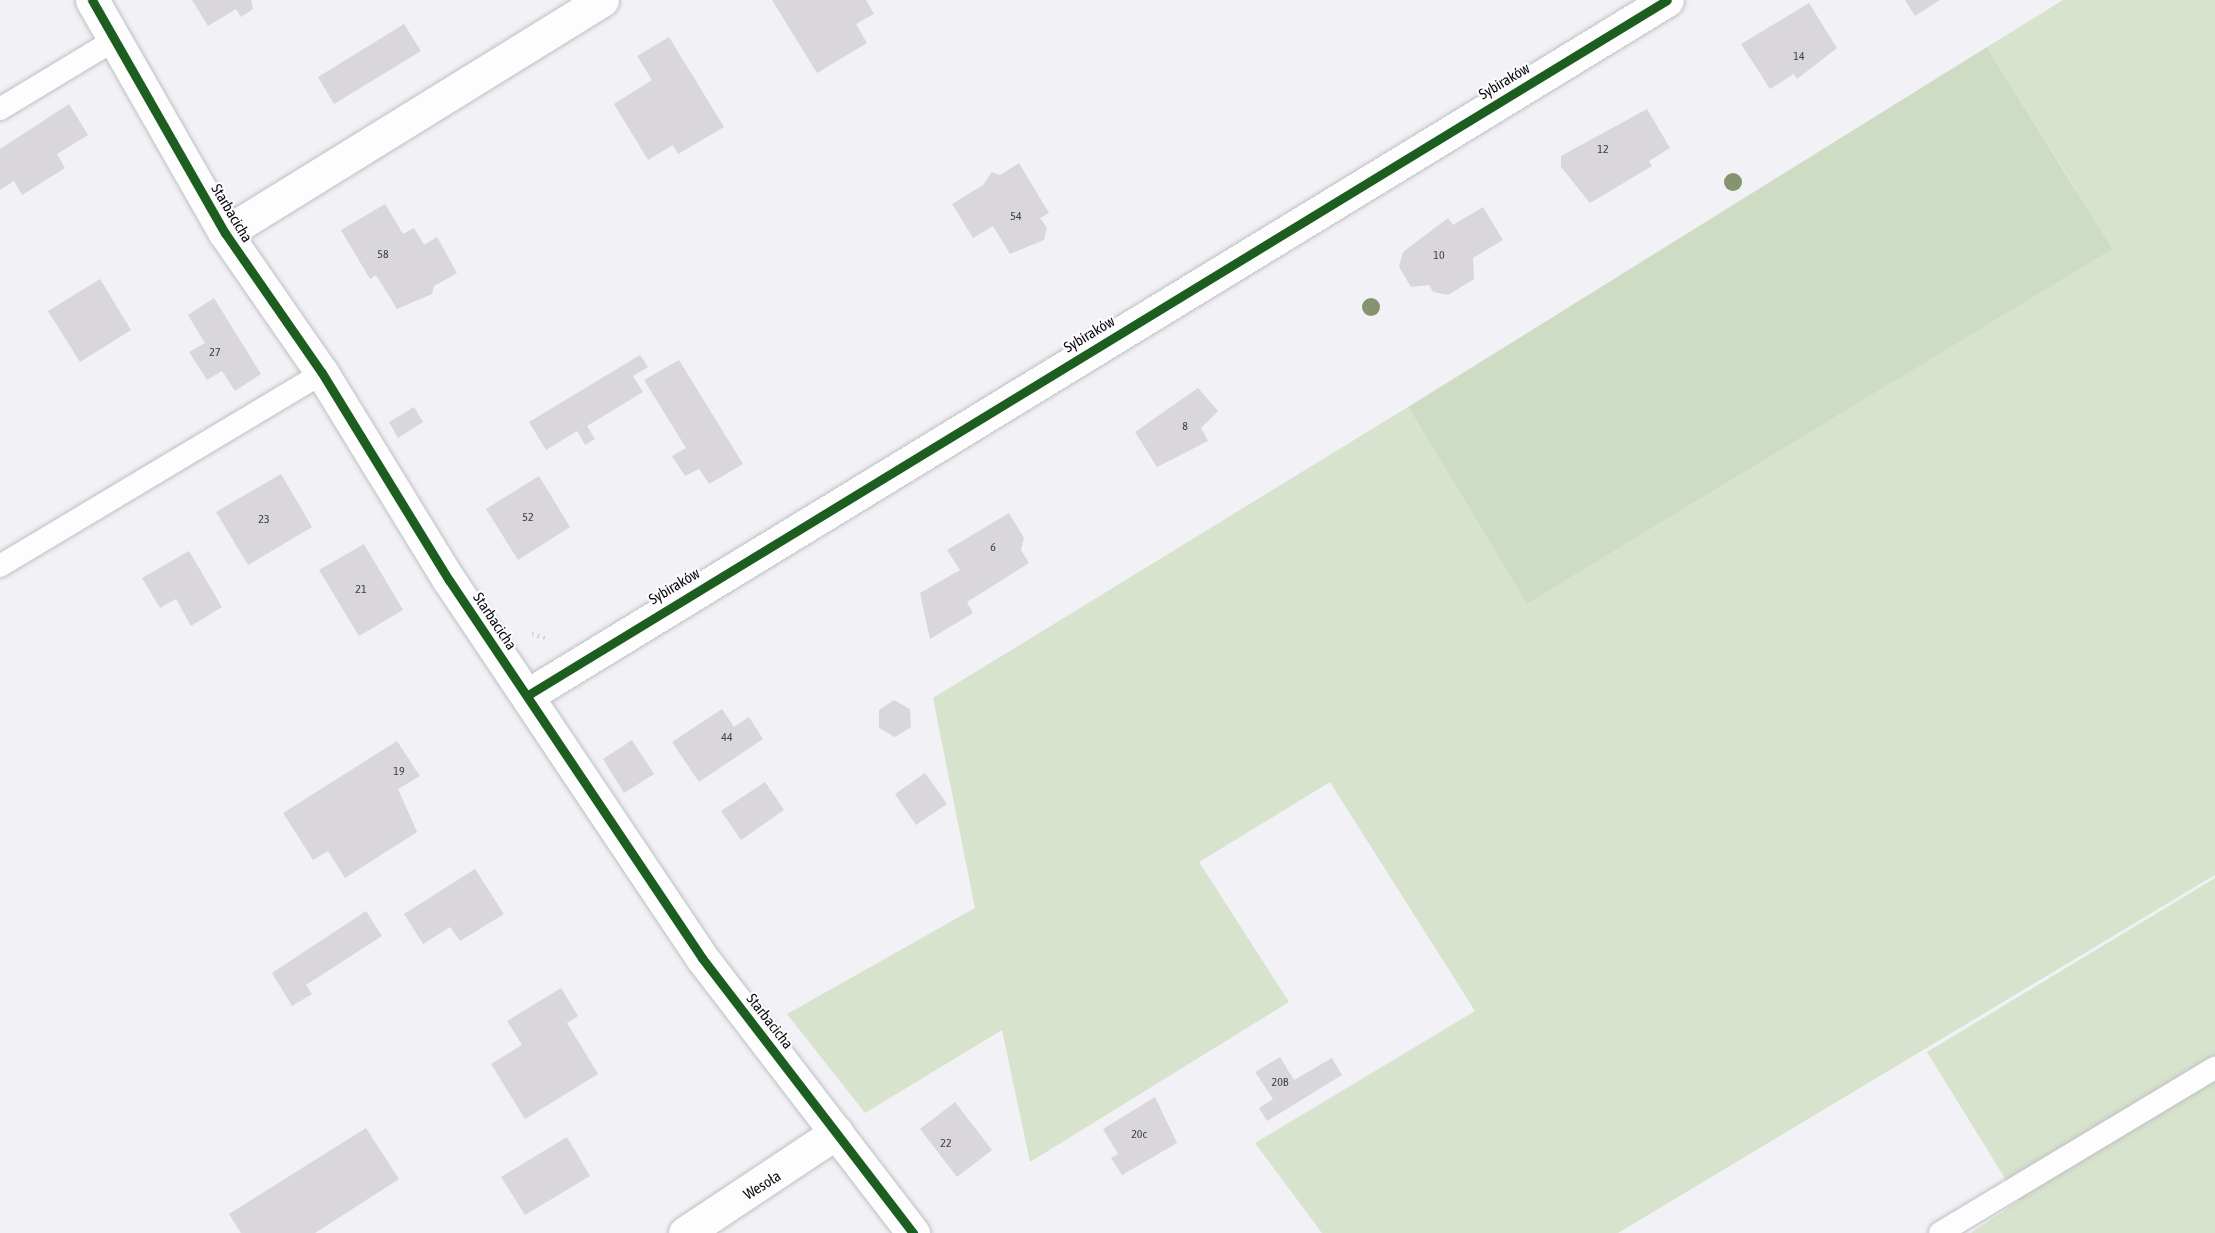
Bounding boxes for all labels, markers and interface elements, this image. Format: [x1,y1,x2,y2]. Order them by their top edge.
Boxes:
house number: 14 [1793,50,1805,64]
street label: Sybiraków [1475,59,1533,103]
house number: 12 [1597,143,1609,157]
street label: Starbacicha [208,181,256,245]
house number: 54 [1010,210,1022,224]
house number: 58 [377,248,389,262]
house number: 10 [1433,249,1445,263]
street label: Sybiraków [1060,312,1118,356]
house number: 27 [209,346,221,360]
house number: 8 [1182,420,1188,434]
house number: 52 [522,511,534,525]
house number: 23 [258,513,270,527]
house number: 6 [990,541,996,555]
street label: Sybiraków [645,564,703,608]
house number: 21 [355,583,367,597]
street label: Starbacicha [469,589,521,653]
house number: 44 [721,731,733,745]
house number: 19 [393,765,405,779]
street label: Starbacicha [743,990,797,1052]
house number: 20B [1272,1076,1288,1090]
house number: 20c [1131,1128,1147,1142]
house number: 22 [940,1137,952,1151]
street label: Wesoła [740,1167,784,1203]

